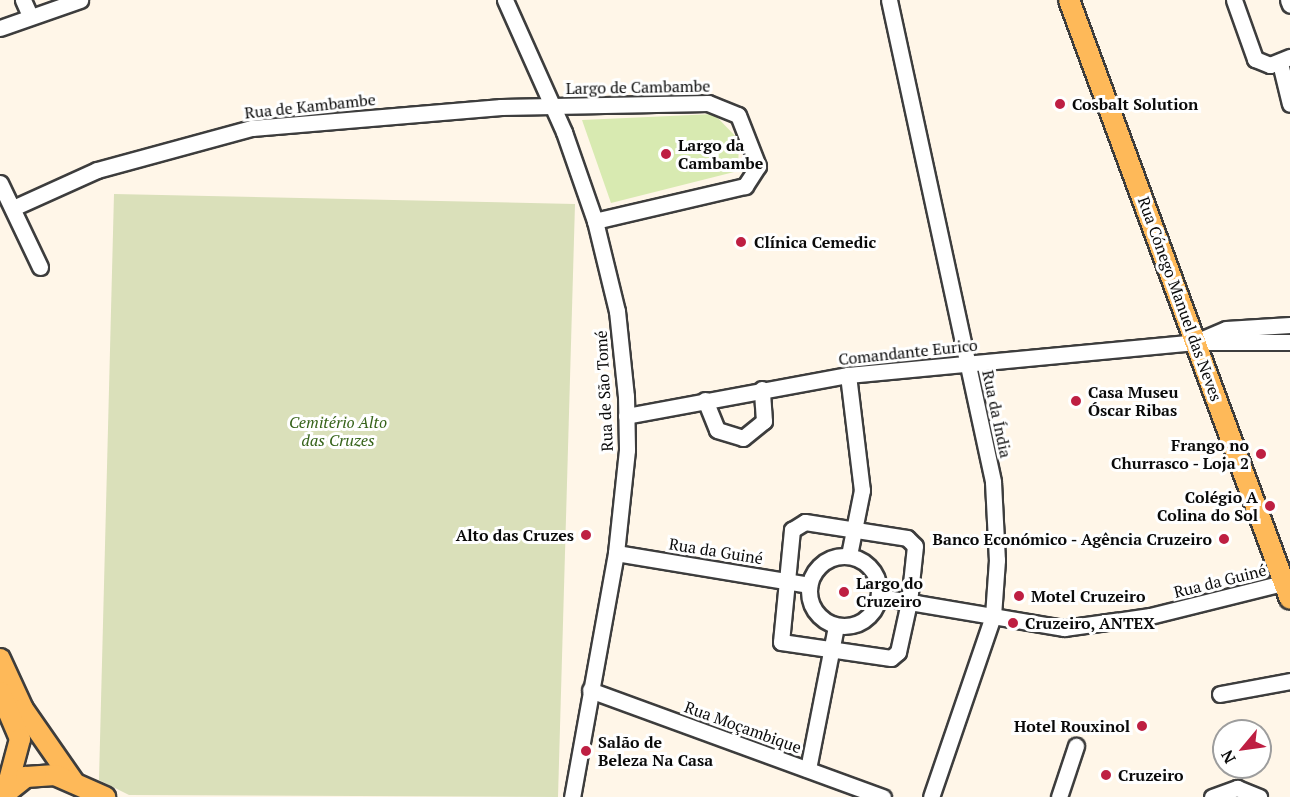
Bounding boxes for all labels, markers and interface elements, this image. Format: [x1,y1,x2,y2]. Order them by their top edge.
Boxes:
street label: Largo de Cambambe [566,76,710,98]
street label: Rua de Kambambe [243,90,377,122]
place label: Cosbalt Solution [1072,94,1198,114]
marker: Cosbalt Solution [1053,97,1067,111]
place label: Largo da Cambambe [678,135,763,173]
marker: Largo da Cambambe [659,147,673,161]
street label: Rua Cónego Manuel das Neves [1134,194,1226,404]
place label: Clínica Cemedic [754,232,876,252]
marker: Clínica Cemedic [732,233,750,251]
street label: Rua de São Tomé [591,330,617,452]
street label: Comandante Eurico [837,335,979,369]
street label: Rua da Índia [978,368,1016,460]
place label: Casa Museu Óscar Ribas [1088,382,1178,420]
marker: Casa Museu Óscar Ribas [1069,394,1083,408]
park label: Cemitério Alto das Cruzes [289,412,387,450]
place label: Frango no Churrasco - Loja 2 [1110,435,1249,473]
marker: Frango no Churrasco - Loja 2 [1254,447,1268,461]
place label: Colégio A Colina do Sol [1157,487,1258,525]
marker: Colégio A Colina do Sol [1263,499,1277,513]
place label: Alto das Cruzes [456,525,574,545]
marker: Alto das Cruzes [579,528,593,542]
place label: Banco Económico - Agência Cruzeiro [931,529,1212,549]
marker: Banco Económico - Agência Cruzeiro [1217,532,1231,546]
street label: Rua da Guiné [668,534,764,568]
street label: Rua da Guiné [1172,560,1268,602]
place label: Largo do Cruzeiro [856,573,923,611]
marker: Largo do Cruzeiro [837,585,851,599]
place label: Motel Cruzeiro [1031,586,1145,606]
marker: Motel Cruzeiro [1012,589,1026,603]
place label: Cruzeiro, ANTEX [1025,613,1156,633]
marker: Cruzeiro, ANTEX [1006,616,1020,630]
street label: Rua Moçambique [682,697,804,757]
place label: Hotel Rouxinol [1014,716,1130,736]
marker: Hotel Rouxinol [1135,719,1149,733]
north arrow [1212,719,1272,779]
place label: Salão de Beleza Na Casa [598,732,713,770]
marker: Salão de Beleza Na Casa [579,744,593,758]
text: N [1215,746,1241,767]
place label: Cruzeiro [1118,765,1184,785]
marker: Cruzeiro [1099,768,1113,782]

